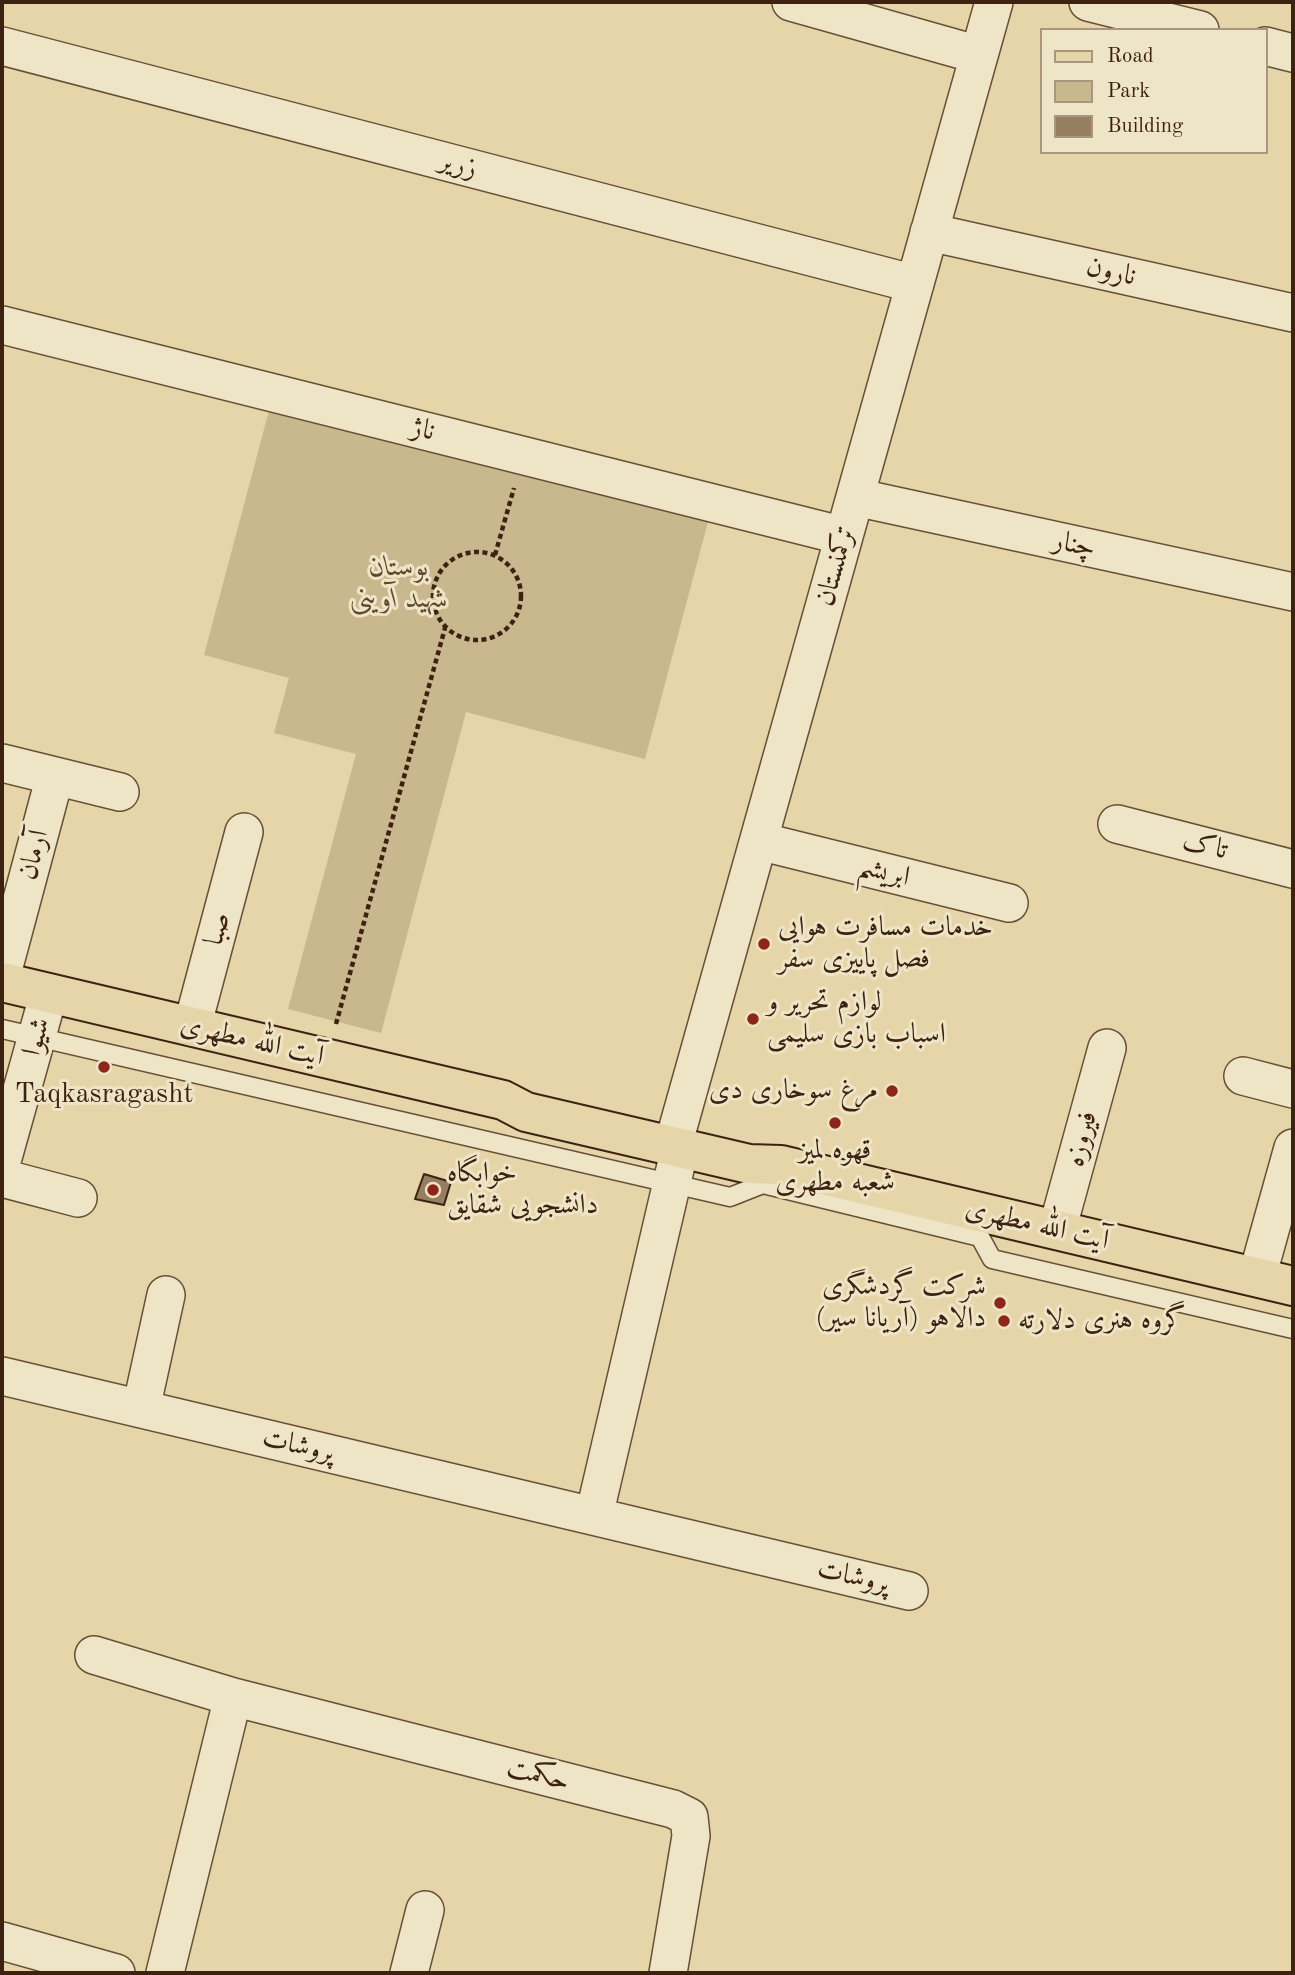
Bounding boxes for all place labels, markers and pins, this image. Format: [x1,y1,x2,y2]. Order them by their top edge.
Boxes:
place label: خدمات مسافرت هوایی فصل پاییزی سفر [778,911,993,977]
marker: خدمات مسافرت هوایی فصل پاییزی سفر [756,936,772,952]
place label: لوازم تحریر و اسباب بازی سلیمی [767,986,946,1052]
marker: لوازم تحریر و اسباب بازی سلیمی [745,1011,761,1027]
marker: Taqkasragasht [96,1059,112,1075]
place label: مرغ سوخاری دی [709,1074,878,1108]
place label: Taqkasragasht [15,1078,193,1112]
marker: مرغ سوخاری دی [884,1083,900,1099]
marker: قهوه لمیز شعبه مطهری [827,1115,843,1131]
place label: قهوه لمیز شعبه مطهری [775,1134,895,1200]
place label: خوابگاه دانشجویی شقایق [447,1157,598,1223]
marker: خوابگاه دانشجویی شقایق [425,1182,441,1198]
place label: شرکت گردشگری دالاهو (آریانا سیر) [815,1270,986,1336]
marker: شرکت گردشگری دالاهو (آریانا سیر) [992,1295,1008,1311]
place label: گروه هنری دلارته [1018,1304,1186,1338]
marker: گروه هنری دلارته [996,1313,1012,1329]

